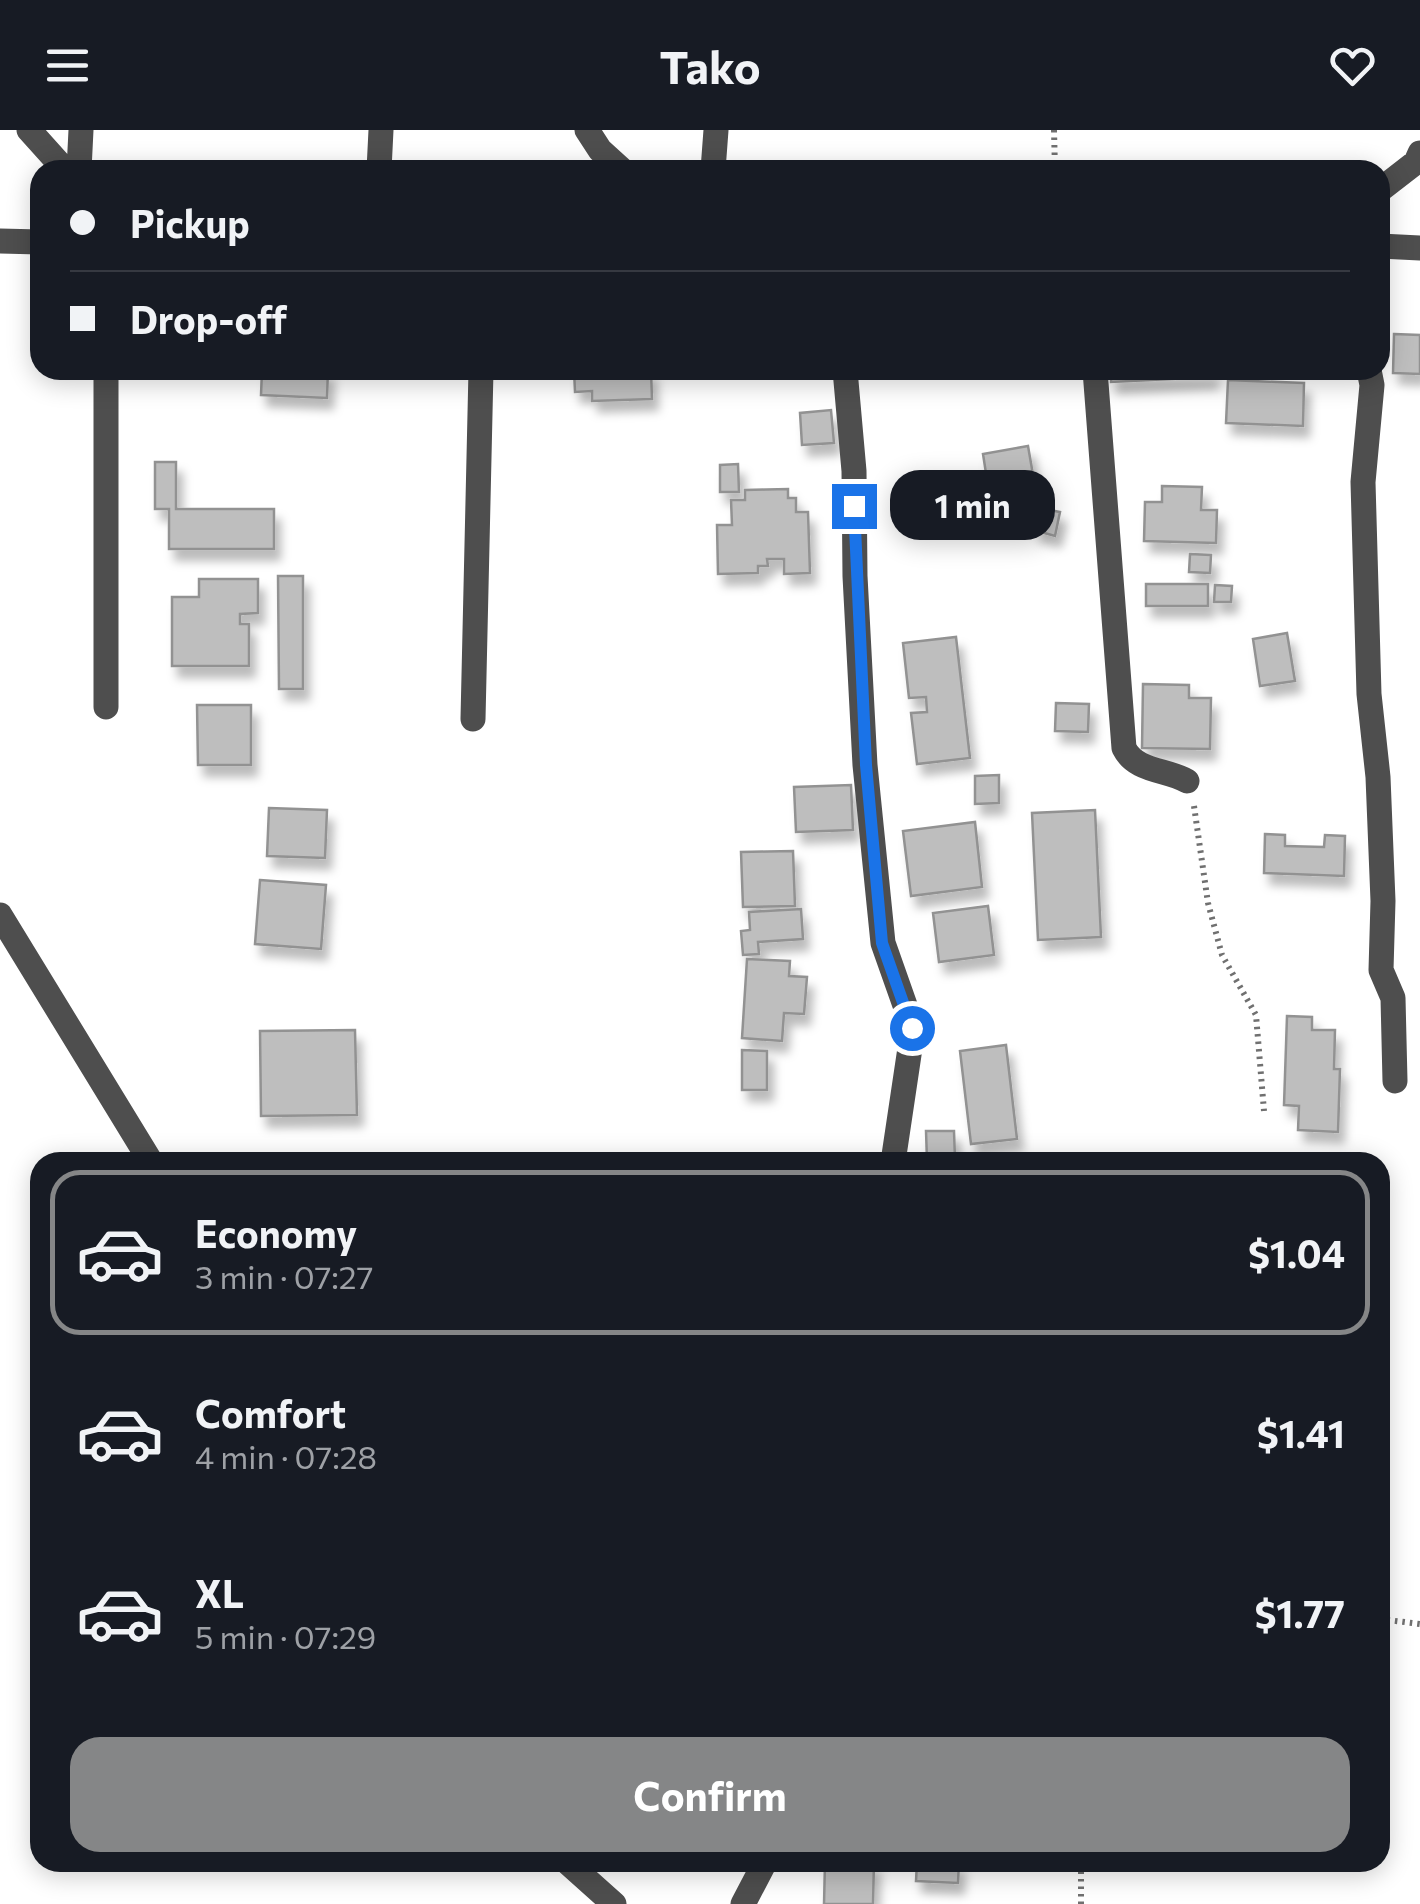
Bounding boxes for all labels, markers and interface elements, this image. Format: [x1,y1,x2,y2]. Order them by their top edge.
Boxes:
icon: menu [40,38,95,93]
text: Tako [659,38,761,93]
icon: heart [1325,38,1380,93]
text: Pickup [130,199,250,246]
text: Drop-off [130,295,287,342]
callout: 1 min [889,471,1054,541]
route end [832,484,877,529]
text: 1 min [935,485,1010,525]
route start [890,1006,935,1051]
icon: car [75,1208,165,1298]
text: Economy [195,1209,357,1256]
text: $1.04 [1248,1229,1345,1276]
text: 3 min · 07:27 [195,1256,373,1296]
icon: car [75,1388,165,1478]
text: Comfort [195,1389,346,1436]
text: $1.41 [1257,1409,1345,1456]
text: 4 min · 07:28 [195,1436,377,1476]
icon: car [75,1568,165,1658]
text: XL [195,1569,244,1616]
text: $1.77 [1255,1589,1345,1636]
text: 5 min · 07:29 [195,1616,376,1656]
button: Confirm [70,1737,1350,1852]

